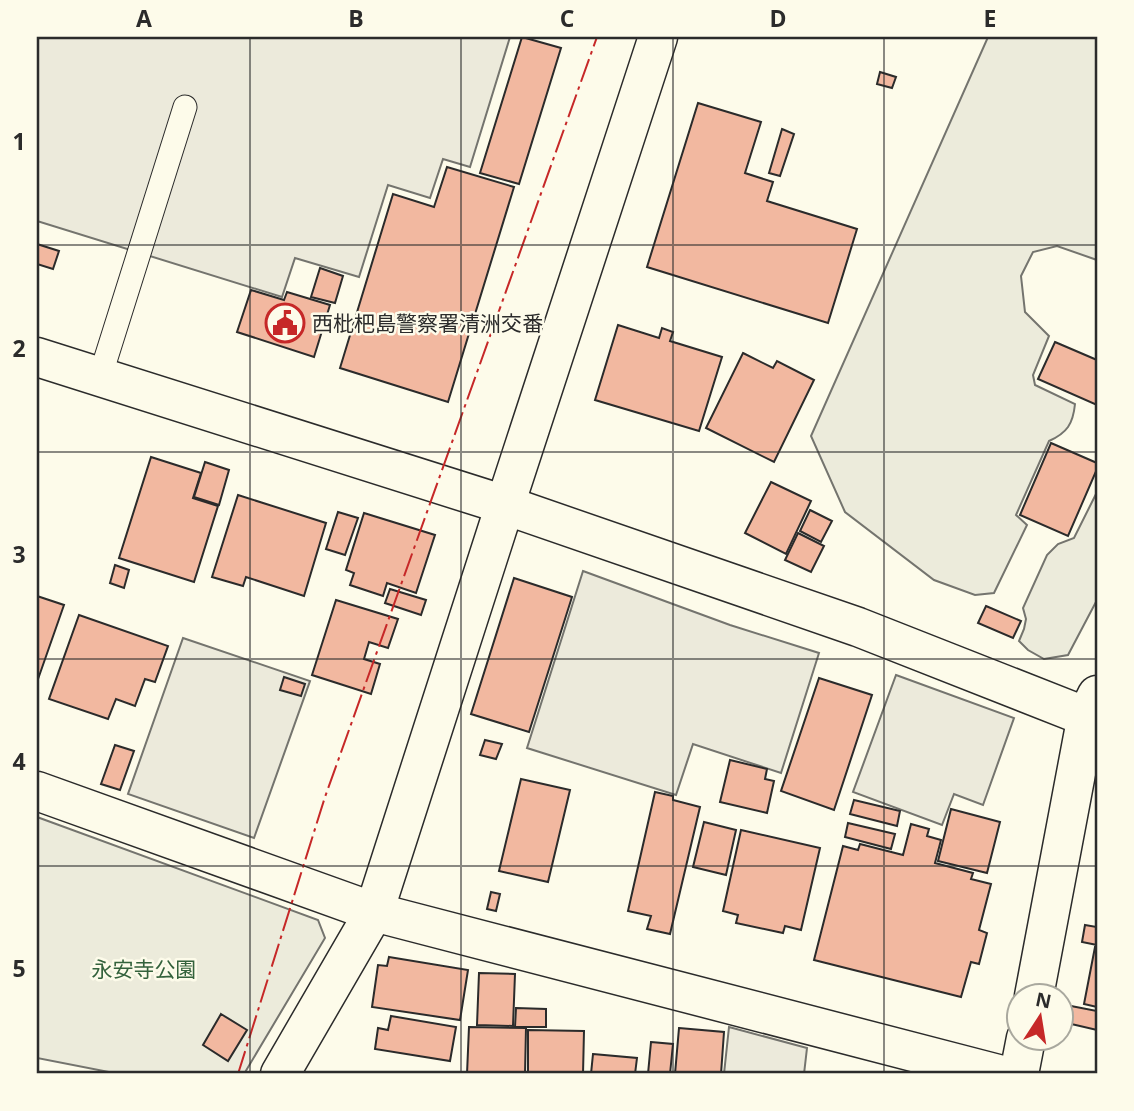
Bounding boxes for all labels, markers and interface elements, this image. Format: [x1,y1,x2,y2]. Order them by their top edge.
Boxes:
text: A [136,2,152,34]
text: B [348,2,364,34]
text: C [560,2,574,34]
text: D [769,2,787,34]
text: E [984,2,996,34]
text: 1 [12,125,26,157]
public building icon: 西枇杷島警察署清洲交番 [264,302,306,344]
place label: 西枇杷島警察署清洲交番 [312,309,543,337]
text: 2 [12,332,26,364]
text: 3 [12,538,26,570]
text: 4 [12,745,26,777]
text: 5 [12,952,26,984]
park label: 永安寺公園 [92,955,197,983]
north arrow [1004,982,1074,1052]
text: N [1033,986,1054,1015]

